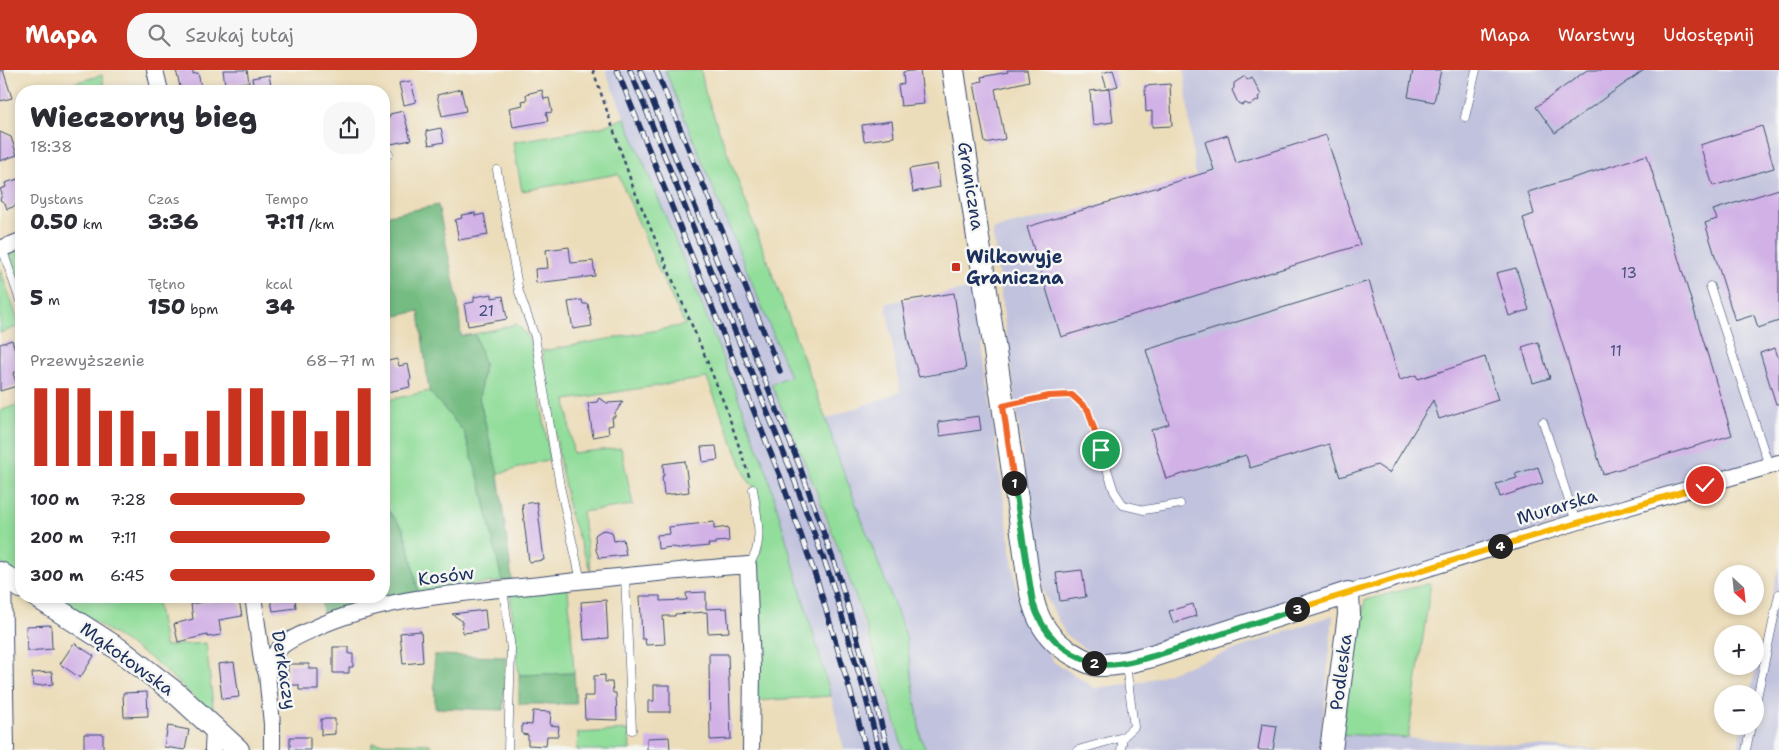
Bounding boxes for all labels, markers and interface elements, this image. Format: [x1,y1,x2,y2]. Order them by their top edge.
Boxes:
search box [127,13,477,58]
text: Mapa [25,19,97,51]
icon: search [145,21,173,49]
text: Szukaj tutaj [185,23,294,48]
text: Mapa [1480,23,1530,47]
text: Warstwy [1558,23,1635,47]
text: Udostępnij [1663,23,1754,47]
text: Wieczorny bieg [30,98,257,136]
button: share [323,102,375,154]
text: 18:38 [30,136,72,157]
street label: Graniczna [952,140,990,232]
text: Dystans [30,190,84,208]
text: Czas [148,190,180,208]
text: Tempo [265,190,308,208]
text: 0.50 [30,208,78,236]
text: 3:36 [148,208,198,236]
text: 7:11 [265,208,305,236]
text: km [78,215,102,233]
text: /km [305,215,334,233]
place label: Wilkowyje Graniczna [966,245,1064,290]
marker: Wilkowyje Graniczna [950,261,962,273]
house number: 13 [1621,263,1637,283]
text: Tętno [148,275,185,293]
text: kcal [265,275,293,293]
text: 5 [30,284,43,312]
text: m [43,291,60,309]
text: 150 [148,293,185,321]
text: 34 [265,293,295,321]
text: bpm [185,300,218,318]
house number: 21 [478,301,494,321]
house number: 11 [1610,341,1622,361]
text: Przewyższenie [30,350,145,371]
text: 68–71 m [306,350,375,371]
pin [1080,429,1122,471]
icon: arrive [1087,436,1115,464]
pin [1684,464,1726,506]
pin: 1 [1002,470,1026,496]
icon: check [1691,471,1719,499]
text: 1 [1011,474,1018,492]
street label: Murarska [1514,483,1600,531]
text: 100 m [30,489,79,510]
text: 7:28 [110,489,146,510]
text: 200 m [30,527,83,548]
text: 7:11 [110,527,137,548]
pin: 4 [1488,534,1512,558]
text: 4 [1496,537,1505,555]
street label: Kosów [417,561,476,591]
text: 300 m [30,565,84,586]
text: 6:45 [110,565,145,586]
north arrow [1714,565,1764,615]
map controls [1714,565,1764,735]
pin: 3 [1284,596,1310,622]
text: 3 [1293,600,1302,618]
street label: Mąkołowska [75,617,179,701]
button: + [1714,625,1764,675]
street label: Derkaczy [266,629,302,711]
street label: Podleska [1324,632,1358,712]
pin: 2 [1082,650,1106,676]
text: 2 [1090,654,1099,672]
button: − [1714,685,1764,735]

